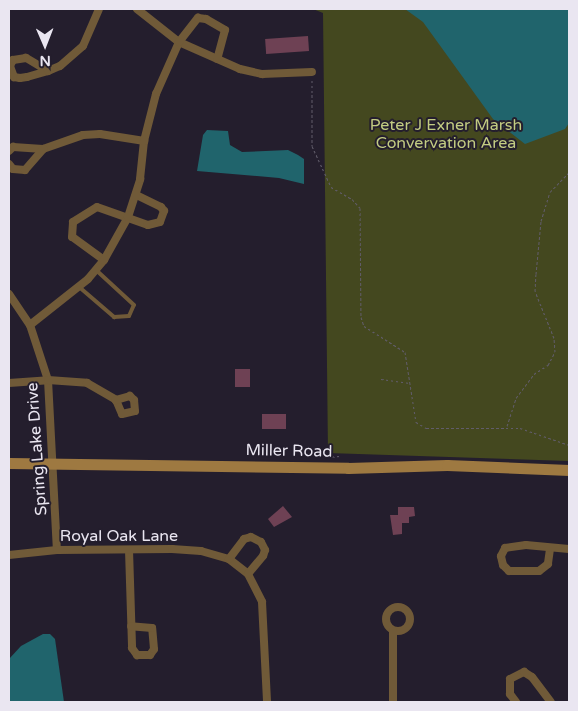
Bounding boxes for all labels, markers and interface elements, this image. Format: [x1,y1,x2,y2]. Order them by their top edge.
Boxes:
north arrow [20,20,70,70]
text: N [39,52,51,69]
park label: Peter J Exner Marsh Convervation Area [370,115,522,153]
street label: Spring Lake Drive [23,382,51,516]
street label: Miller Road [245,441,333,461]
street label: Royal Oak Lane [60,526,178,546]

